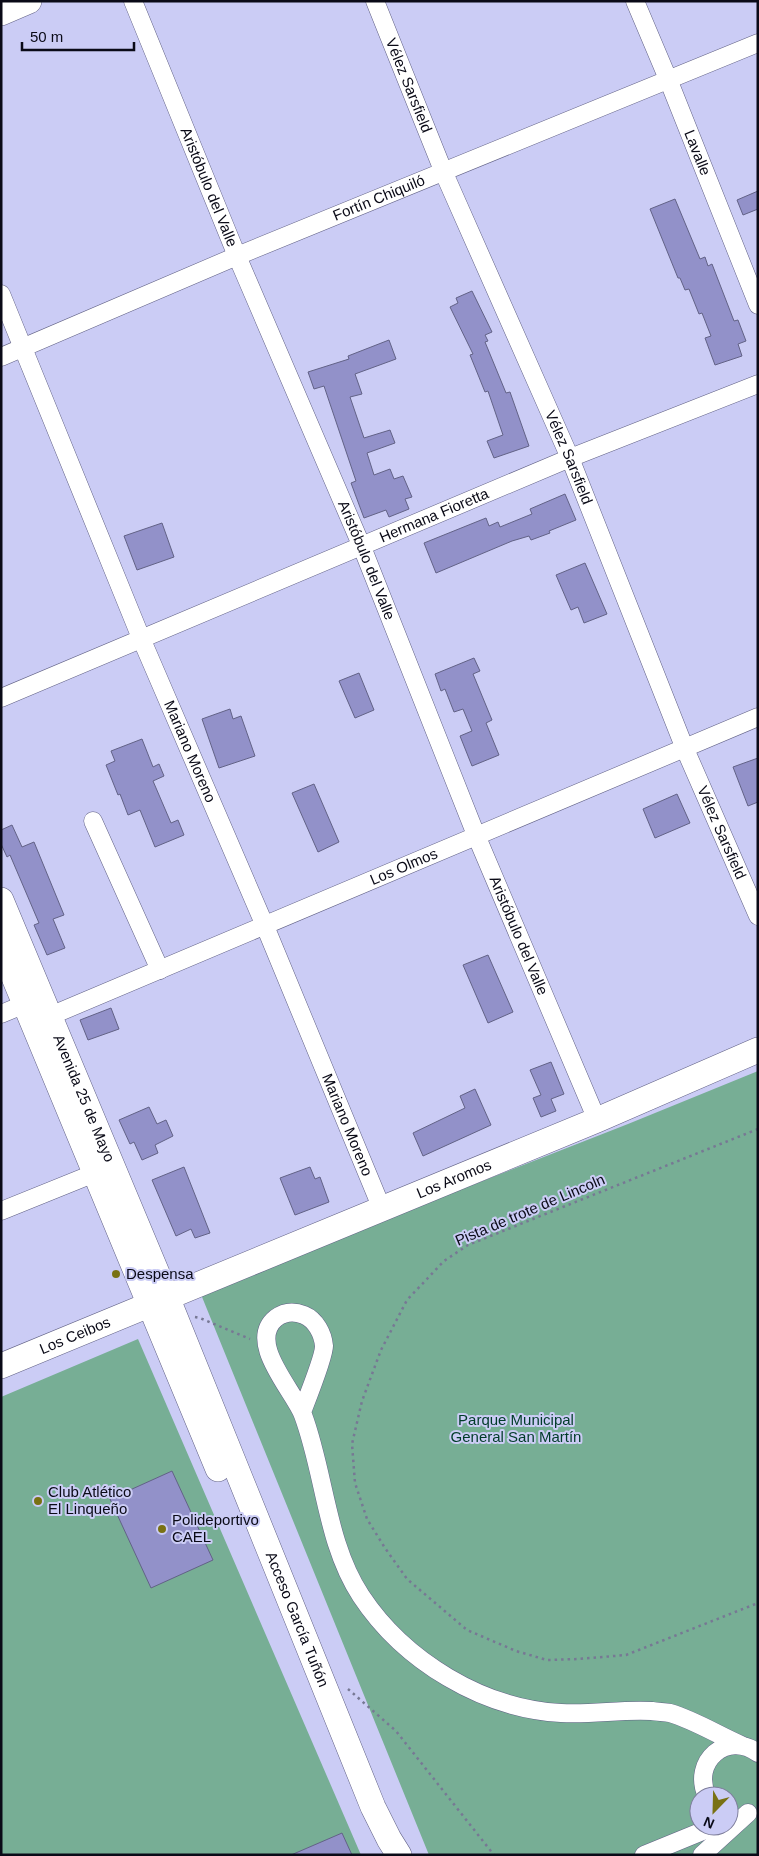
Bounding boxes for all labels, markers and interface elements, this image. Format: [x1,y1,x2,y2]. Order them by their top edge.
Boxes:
scale bar [22,20,135,52]
text: 50 m [30,28,63,45]
street label: Vélez Sarsfield [383,36,436,135]
street label: Aristóbulo del Valle [177,125,241,249]
street label: Lavalle [681,127,715,178]
street label: Fortín Chiquiló [330,171,427,224]
street label: Vélez Sarsfield [542,408,596,507]
street label: Hermana Fioretta [377,484,492,545]
street label: Aristóbulo del Valle [335,498,399,622]
street label: Mariano Moreno [161,698,220,805]
street label: Vélez Sarsfield [694,783,750,882]
street label: Los Olmos [367,844,440,888]
street label: Aristóbulo del Valle [486,873,552,997]
street label: Avenida 25 de Mayo [50,1032,119,1164]
street label: Mariano Moreno [319,1071,376,1178]
street label: Los Aromos [414,1156,494,1202]
street label: Pista de trote de Lincoln [452,1170,607,1249]
place label: Despensa [126,1265,194,1282]
marker: Despensa [110,1268,122,1280]
street label: Los Ceibos [37,1313,113,1357]
park label: Parque Municipal General San Martín [451,1411,581,1445]
place label: Club Atlético El Linqueño [48,1483,131,1517]
marker: Club Atlético El Linqueño [32,1495,44,1507]
place label: Polideportivo CAEL [172,1511,259,1545]
marker: Polideportivo CAEL [156,1523,168,1535]
street label: Acceso García Tuñón [263,1549,333,1689]
north arrow [689,1786,739,1836]
text: N [701,1814,717,1832]

